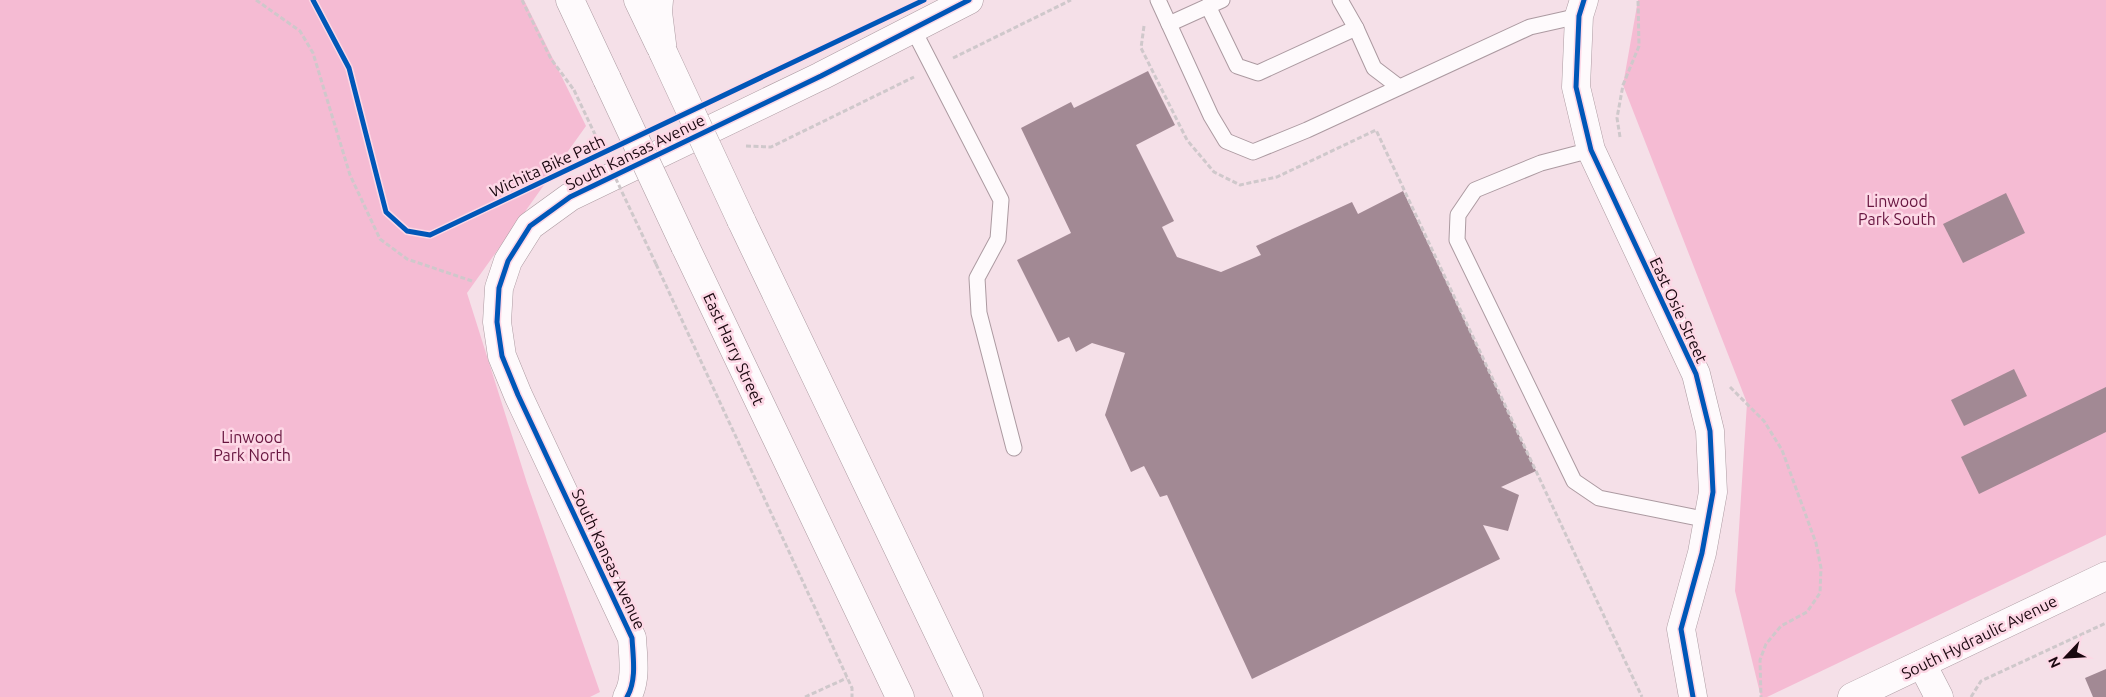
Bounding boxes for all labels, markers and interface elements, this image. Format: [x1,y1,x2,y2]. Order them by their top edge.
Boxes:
street label: South Kansas Avenue [562,110,708,194]
street label: Wichita Bike Path [487,131,607,201]
park label: Linwood Park South [1858,192,1936,228]
street label: East Osie Street [1647,254,1712,366]
street label: East Harry Street [700,290,768,409]
park label: Linwood Park North [213,428,291,464]
street label: South Kansas Avenue [569,486,649,632]
street label: South Hydraulic Avenue [1898,592,2060,682]
north arrow [2041,632,2091,682]
text: N [2045,654,2064,671]

